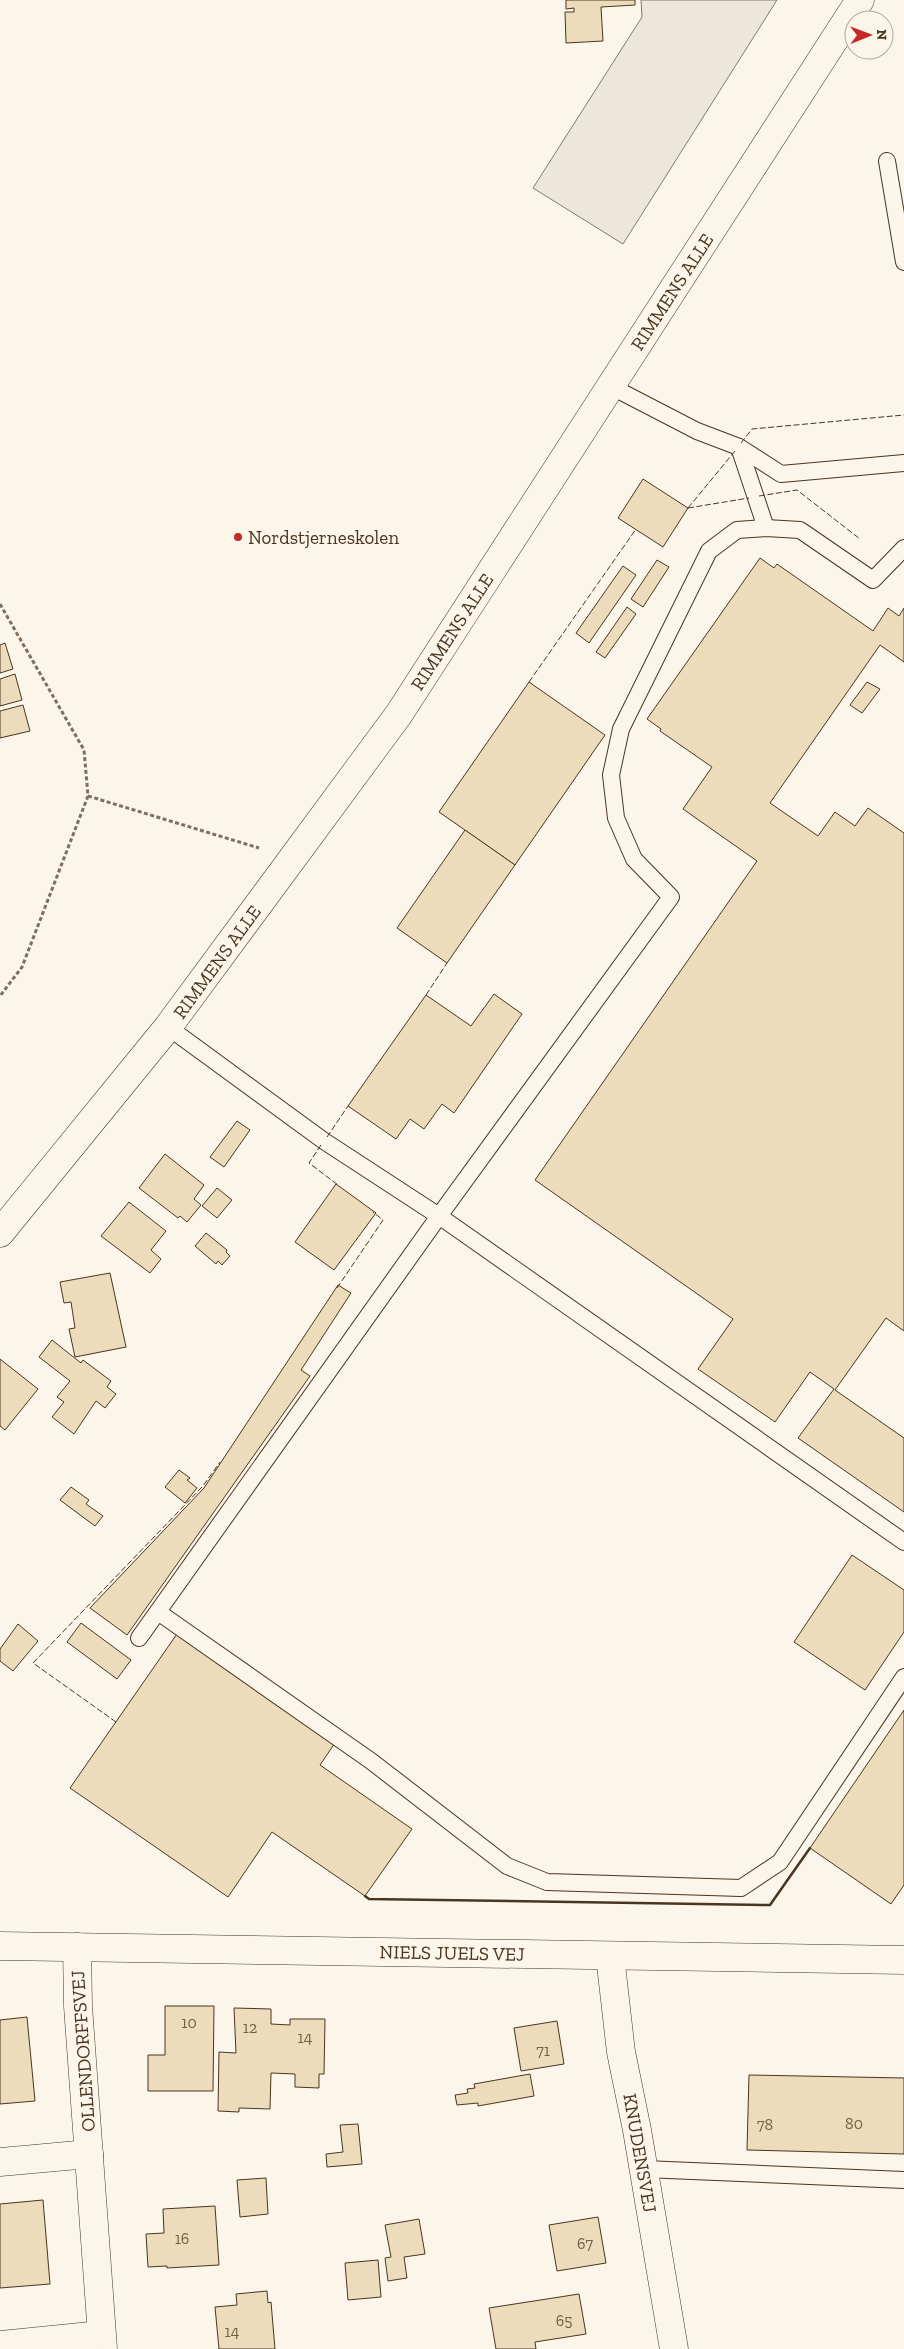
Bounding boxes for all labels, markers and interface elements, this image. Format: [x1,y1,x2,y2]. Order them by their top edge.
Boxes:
north arrow [844,10,894,60]
text: N [873,29,890,41]
street label: RIMMENS ALLE [626,229,718,355]
place label: Nordstjerneskolen [248,526,399,549]
marker: Nordstjerneskolen [232,531,244,543]
street label: RIMMENS ALLE [406,569,498,695]
street label: RIMMENS ALLE [168,901,266,1023]
street label: NIELS JUELS VEJ [379,1940,525,1966]
street label: OLLENDORFFSVEJ [66,1970,100,2132]
house number: 10 [181,2013,197,2032]
house number: 12 [243,2018,257,2037]
house number: 14 [298,2028,313,2047]
house number: 71 [536,2041,550,2060]
street label: KNUDENSVEJ [618,2092,662,2214]
house number: 80 [845,2114,863,2133]
house number: 78 [757,2115,773,2134]
house number: 16 [175,2229,189,2248]
house number: 67 [577,2234,593,2253]
house number: 65 [556,2311,572,2330]
house number: 14 [225,2322,240,2341]

